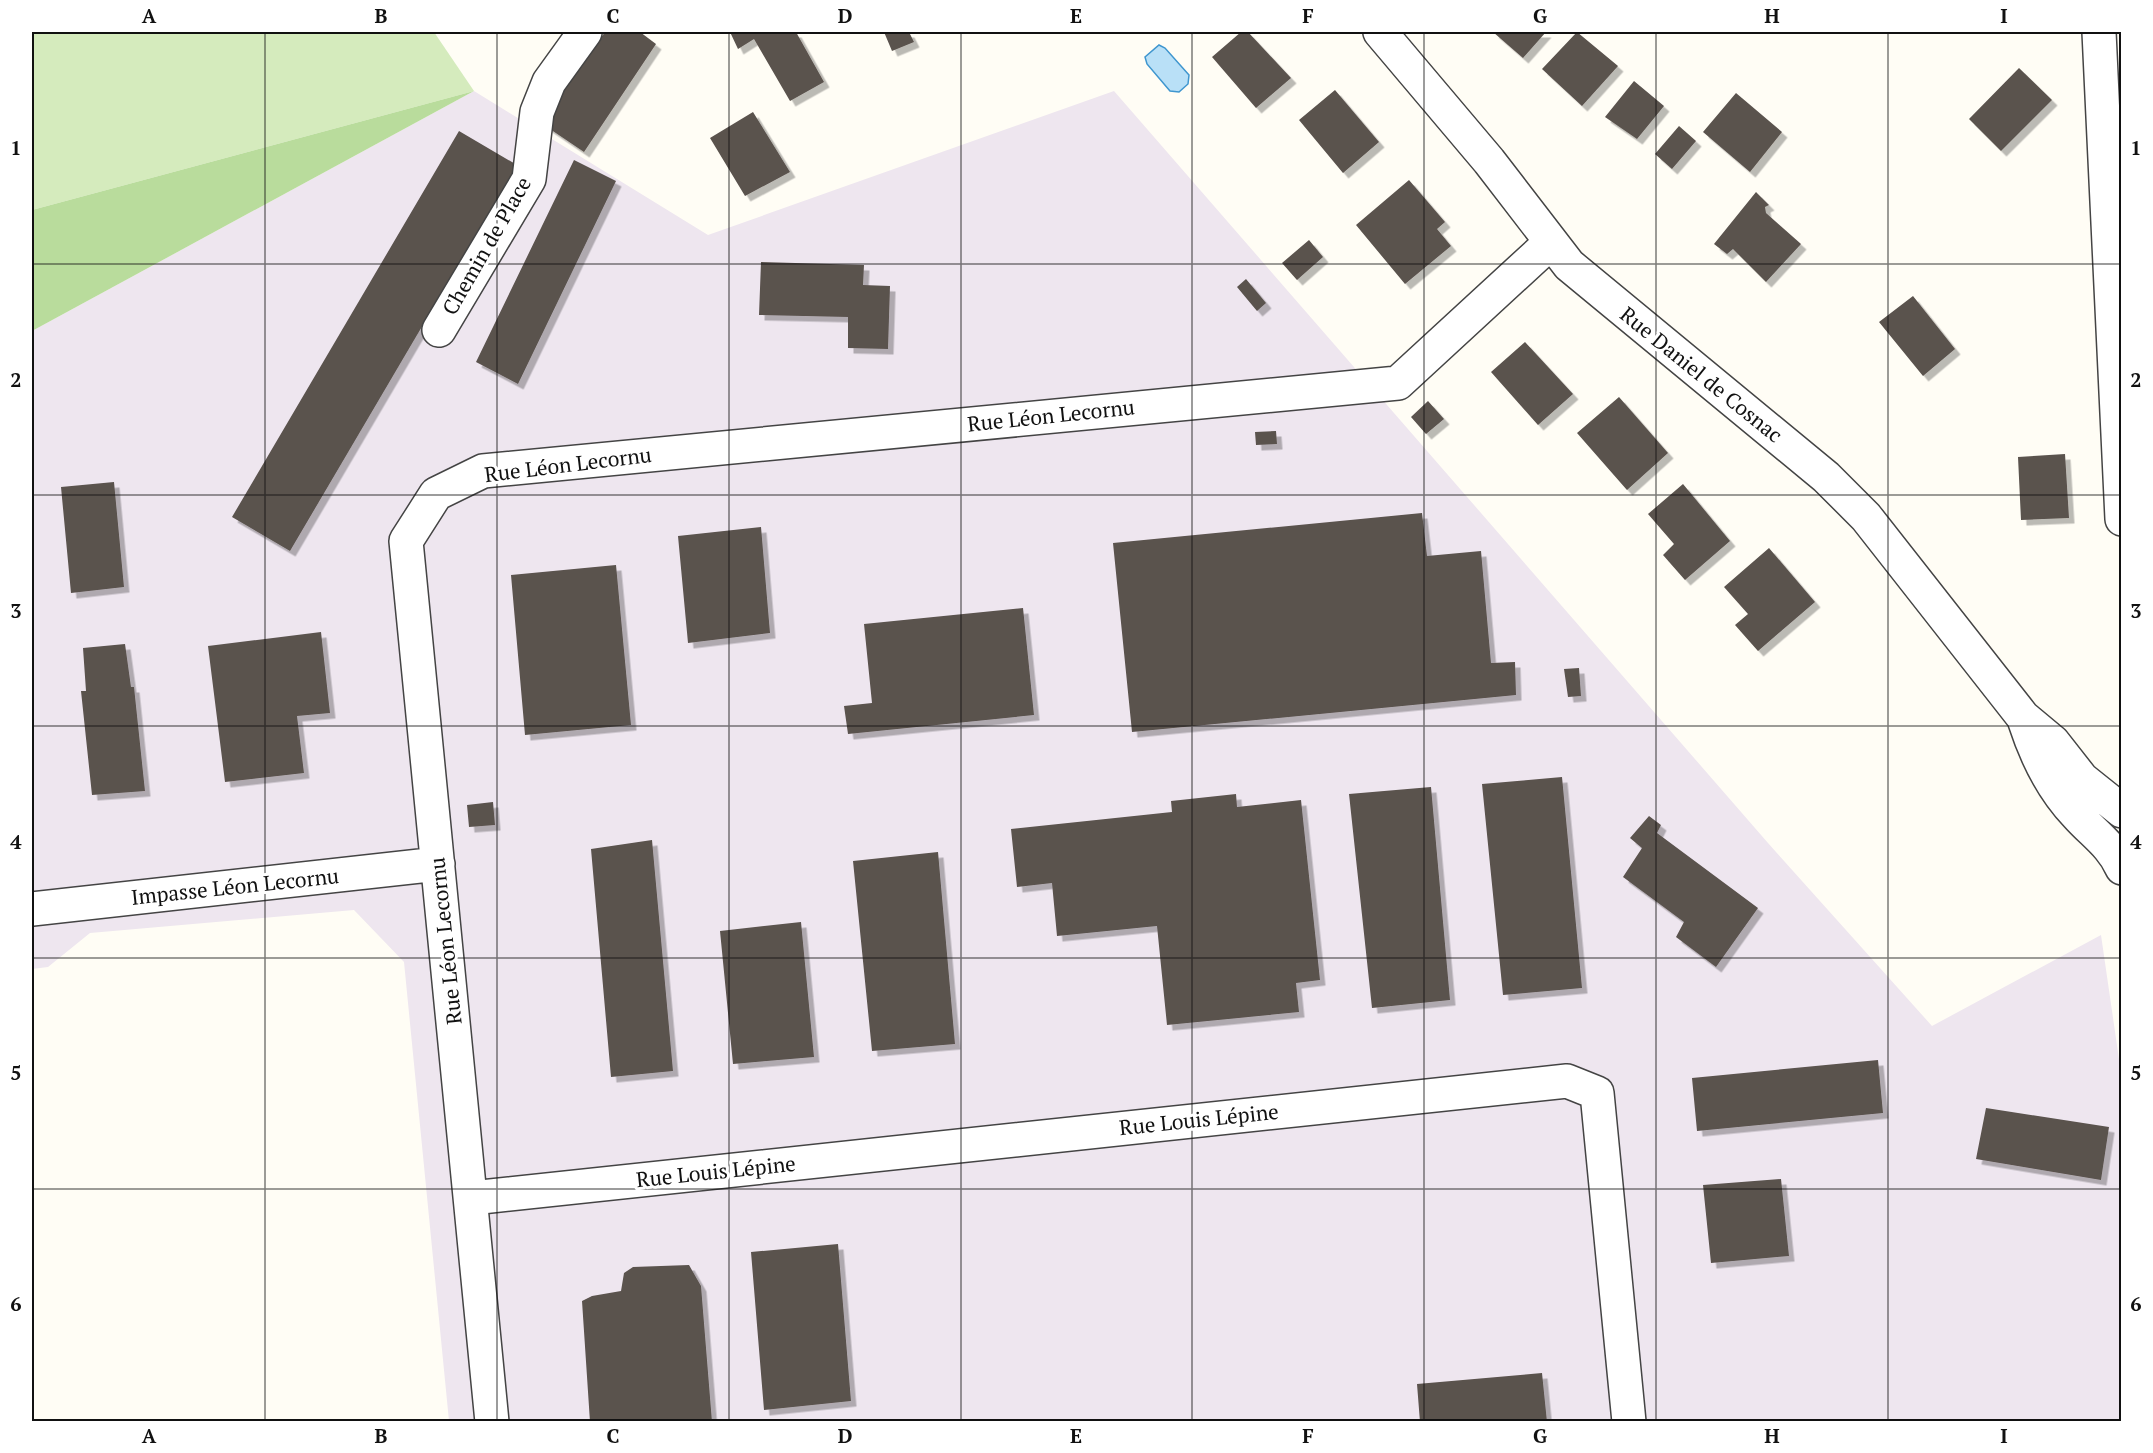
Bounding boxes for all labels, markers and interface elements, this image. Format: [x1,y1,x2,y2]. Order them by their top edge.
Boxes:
text: A [142,2,157,29]
text: B [375,2,388,29]
text: C [606,2,620,29]
text: D [838,2,852,29]
text: E [1070,2,1082,29]
text: F [1302,2,1314,29]
text: G [1533,2,1547,29]
text: H [1764,2,1780,29]
text: I [2000,2,2008,29]
text: 1 [10,134,22,161]
text: 1 [2130,134,2142,161]
street label: Chemin de Place [435,171,537,320]
street label: Rue Daniel de Cosnac [1615,300,1789,448]
text: 2 [10,366,22,393]
text: 2 [2130,366,2142,393]
street label: Rue Léon Lecornu [966,392,1136,438]
street label: Rue Léon Lecornu [483,440,653,488]
text: 3 [10,597,22,624]
text: 3 [2130,597,2142,624]
text: 4 [10,828,22,855]
text: 4 [2130,828,2142,855]
street label: Rue Léon Lecornu [422,856,468,1026]
street label: Impasse Léon Lecornu [130,861,340,911]
text: 5 [10,1059,22,1086]
text: 5 [2130,1059,2142,1086]
street label: Rue Louis Lépine [1118,1097,1280,1141]
street label: Rue Louis Lépine [635,1149,797,1193]
text: 6 [10,1290,22,1317]
text: 6 [2130,1290,2142,1317]
text: A [142,1422,157,1449]
text: B [375,1422,388,1449]
text: C [606,1422,620,1449]
text: D [838,1422,852,1449]
text: E [1070,1422,1082,1449]
text: F [1302,1422,1314,1449]
text: G [1533,1422,1547,1449]
text: H [1764,1422,1780,1449]
text: I [2000,1422,2008,1449]

